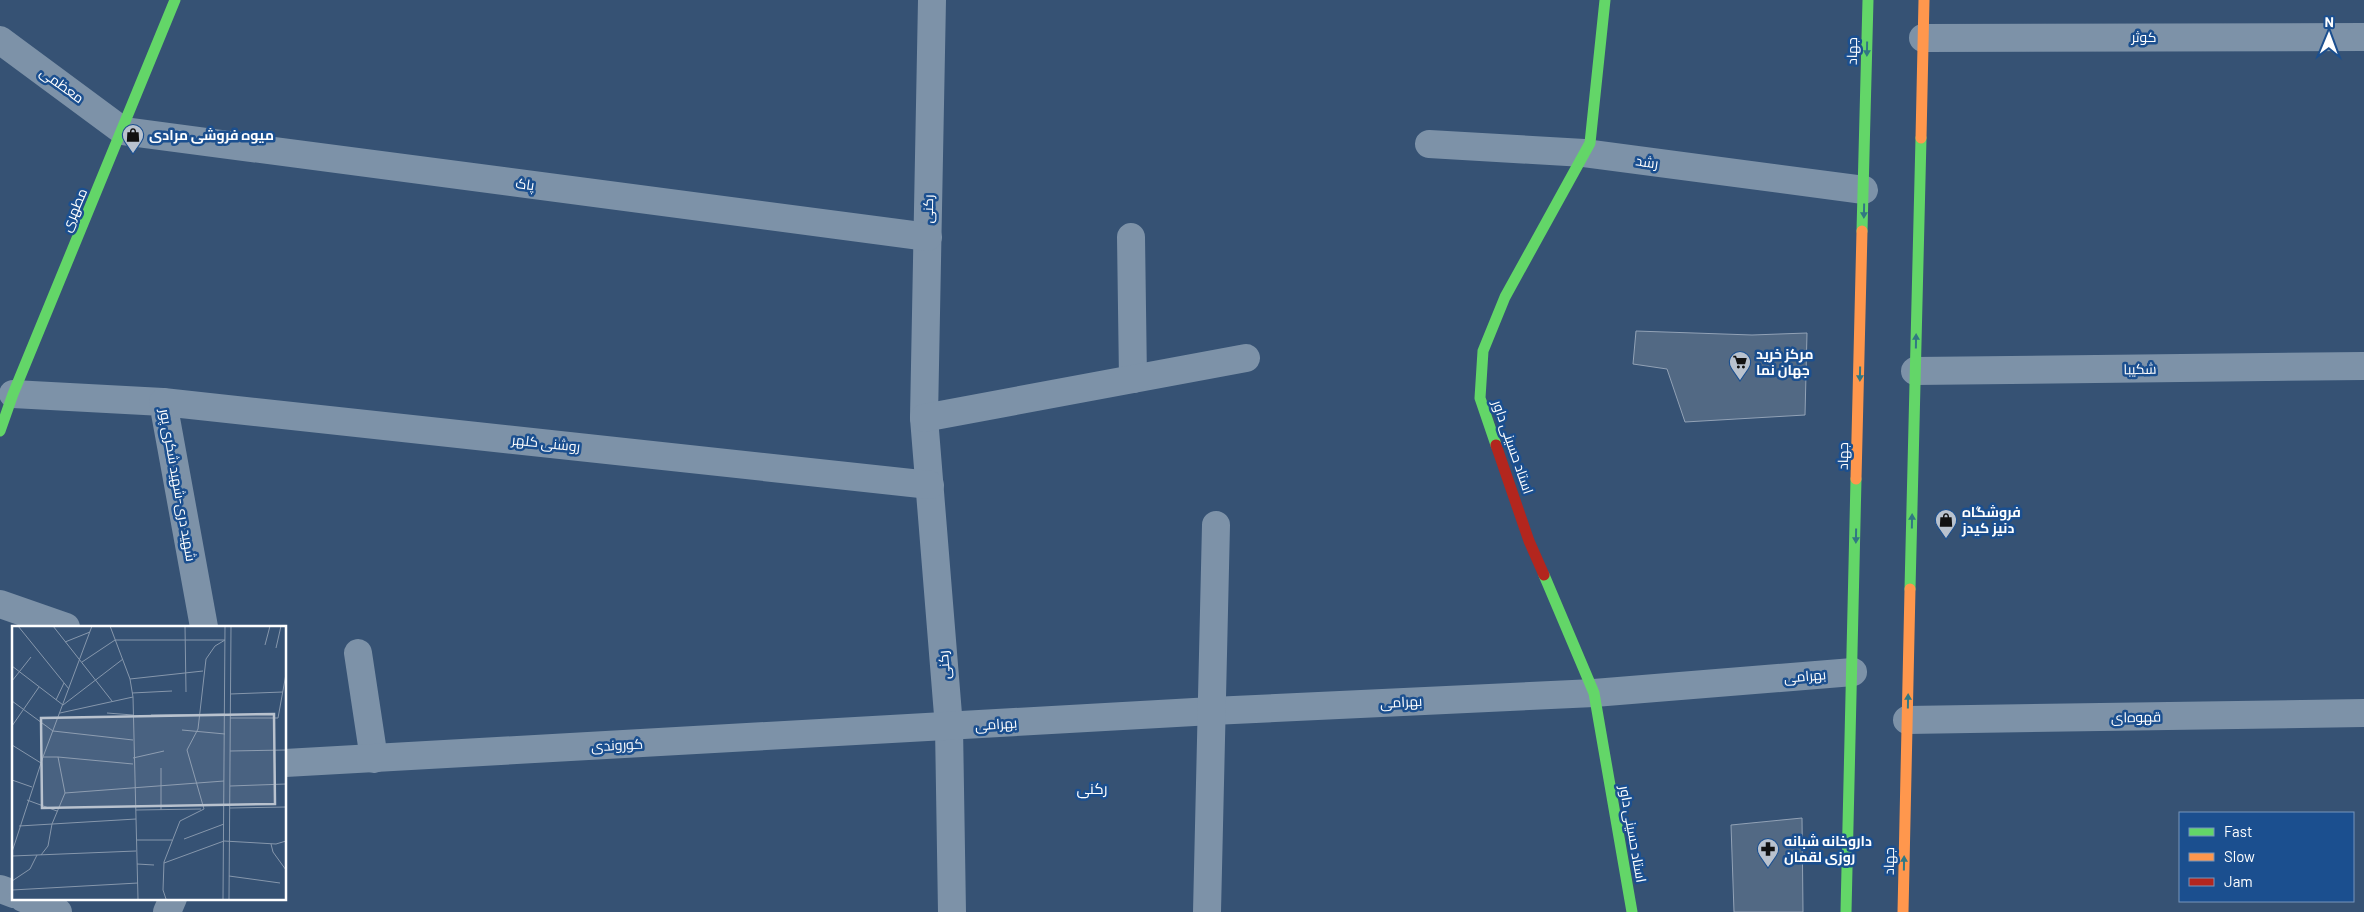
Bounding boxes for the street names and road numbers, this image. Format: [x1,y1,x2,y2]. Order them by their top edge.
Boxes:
street label: کوثر [2131,28,2156,45]
street label: جهاد [1843,37,1860,65]
street label: معظمی [37,63,88,106]
street label: رشد [1635,152,1660,172]
street label: پاک [514,174,536,195]
street label: مطهری [57,186,90,234]
street label: رکنی [919,194,936,224]
street label: شکیبا [2123,360,2157,377]
street label: استاد حسینی داور [1489,397,1537,496]
street label: شهید دری-شهید شکری پور [155,406,200,563]
street label: روشنی کلهر [510,430,581,455]
street label: جهاد [1834,442,1851,470]
street label: رکنی [934,650,953,680]
street label: بهرامی [1783,665,1827,686]
street label: بهرامی [1379,692,1423,711]
street label: قهوه‌ای [2111,708,2161,725]
street label: بهرامی [974,714,1018,733]
street label: کوروندی [591,735,643,754]
street label: استاد حسینی داور [1616,783,1650,884]
street label: جهاد [1880,847,1897,875]

